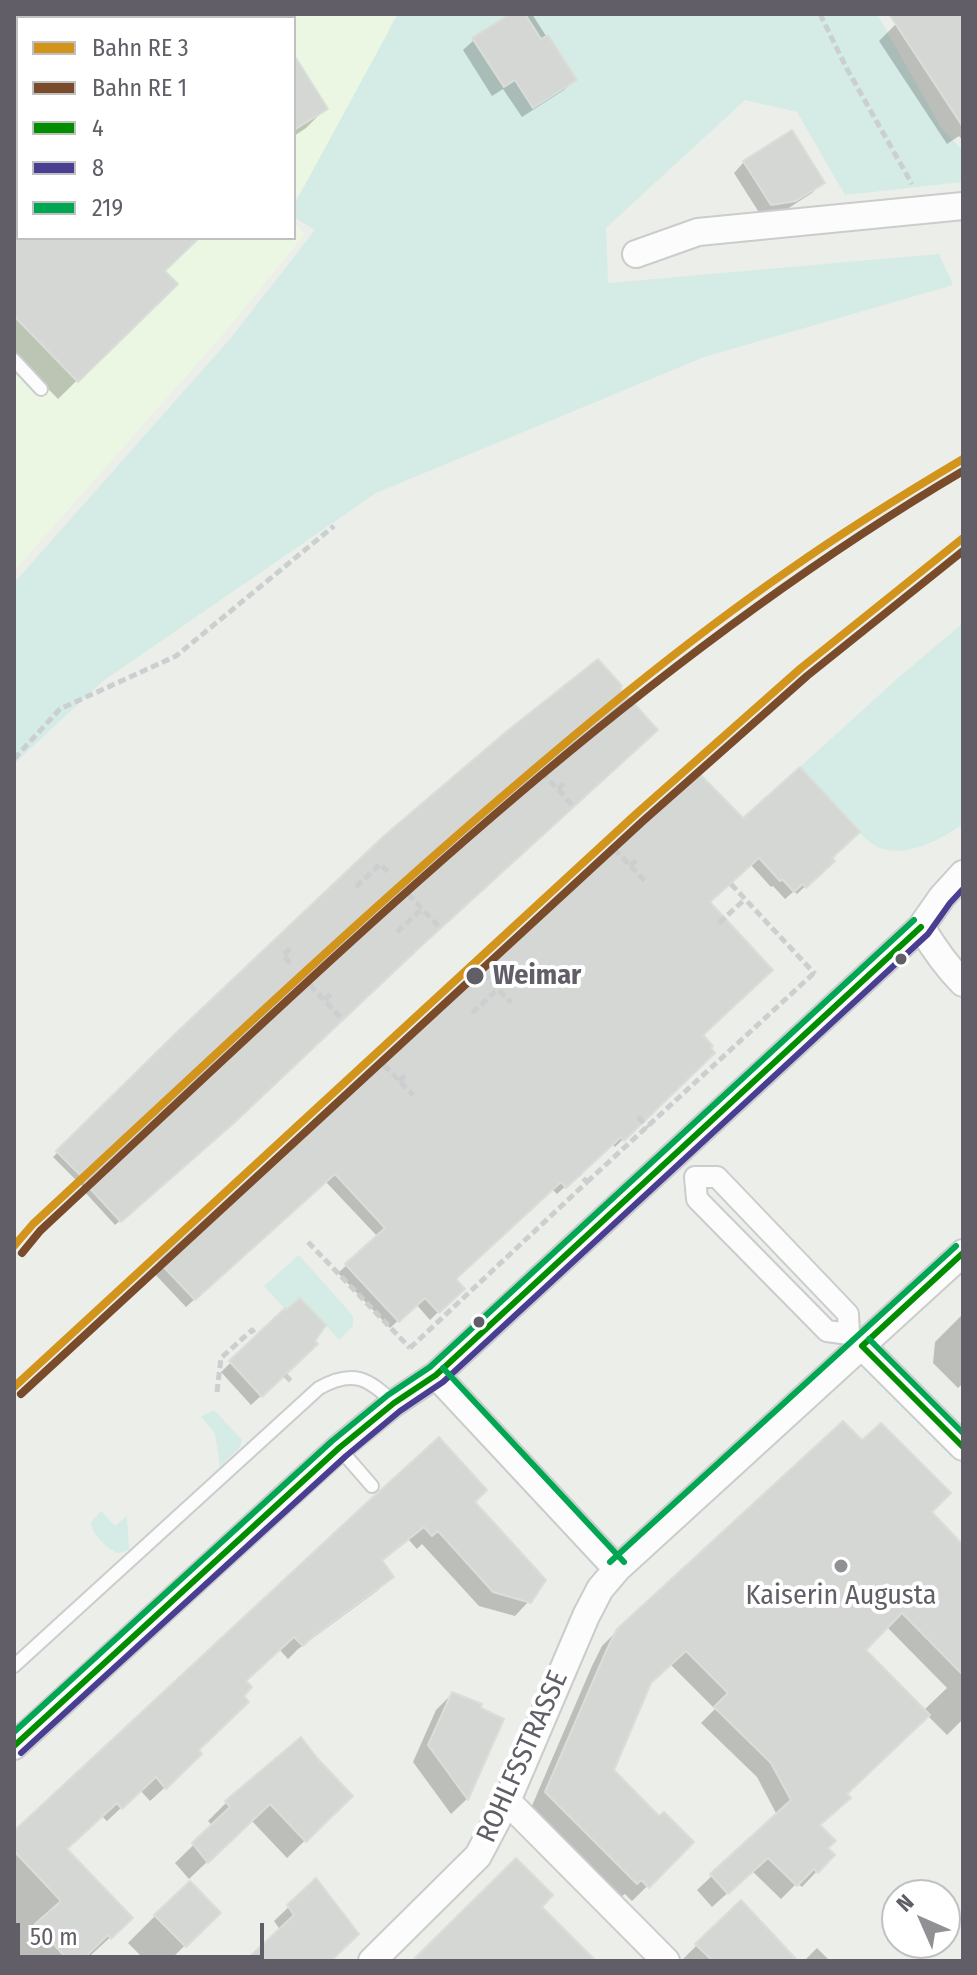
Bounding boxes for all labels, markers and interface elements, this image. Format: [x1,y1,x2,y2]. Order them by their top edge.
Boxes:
legend [16,16,296,240]
text: Bahn RE 3 [92,34,189,62]
text: Bahn RE 1 [92,74,187,102]
text: 4 [92,114,104,142]
text: 8 [92,154,104,182]
text: 219 [92,194,123,222]
unlabelled marker [893,951,909,967]
place label: Weimar [493,959,581,993]
marker: Weimar [464,965,486,987]
unlabelled marker [471,1314,487,1330]
marker: Kaiserin Augusta [832,1557,850,1575]
place label: Kaiserin Augusta [746,1579,936,1613]
street label: ROHLFSSTRASSE [470,1666,576,1848]
north arrow [881,1879,961,1959]
text: N [891,1889,919,1917]
scale bar [20,1907,268,1957]
text: 50 m [30,1923,78,1951]

